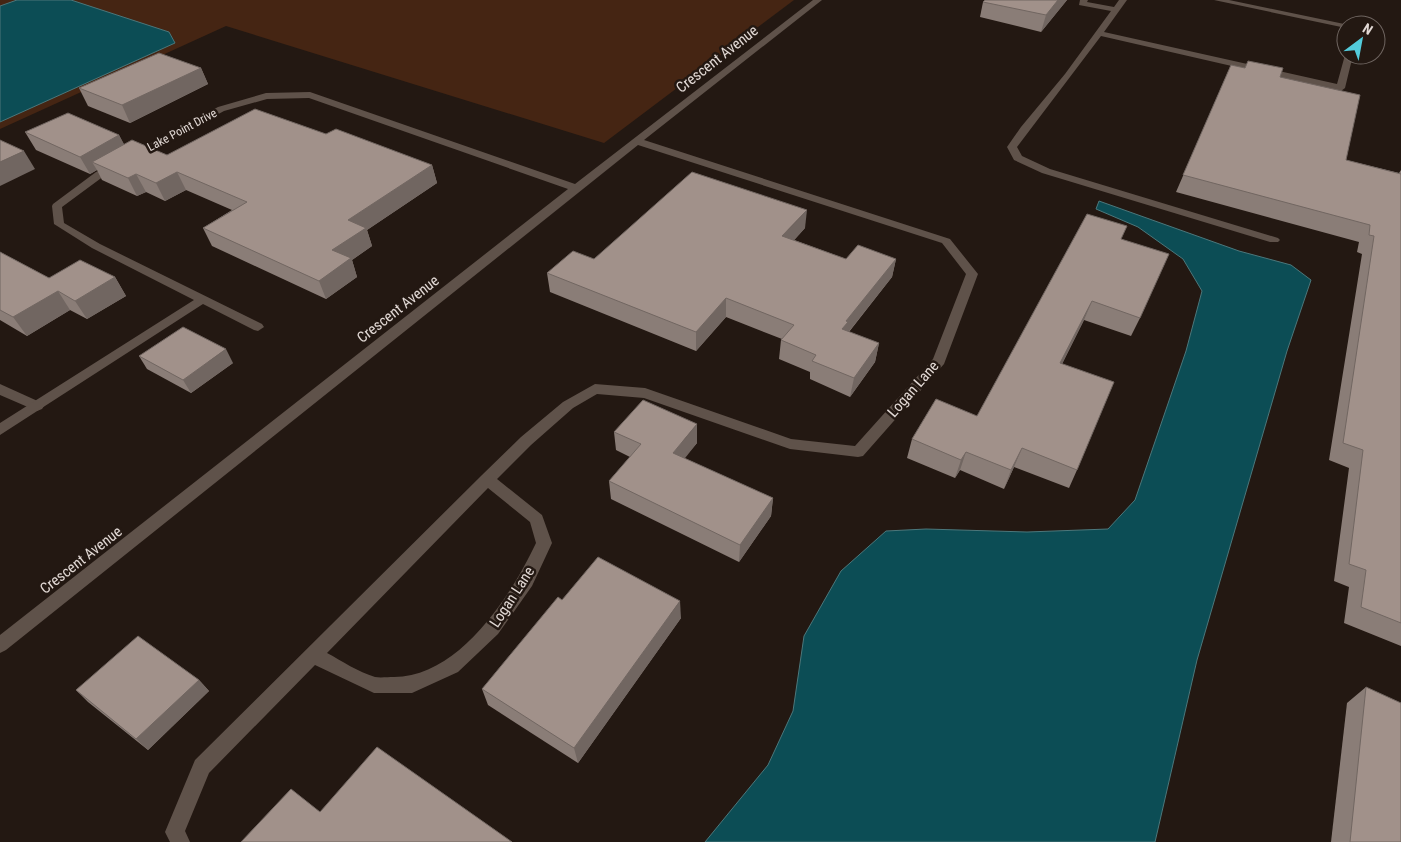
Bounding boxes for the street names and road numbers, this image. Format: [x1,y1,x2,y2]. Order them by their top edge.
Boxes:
street label: Crescent Avenue [672,21,762,97]
street label: Lake Point Drive [145,106,219,154]
street label: Crescent Avenue [353,271,443,347]
street label: Logan Lane [884,357,942,421]
street label: Crescent Avenue [36,522,126,598]
street label: Logan Lane [486,563,538,631]

